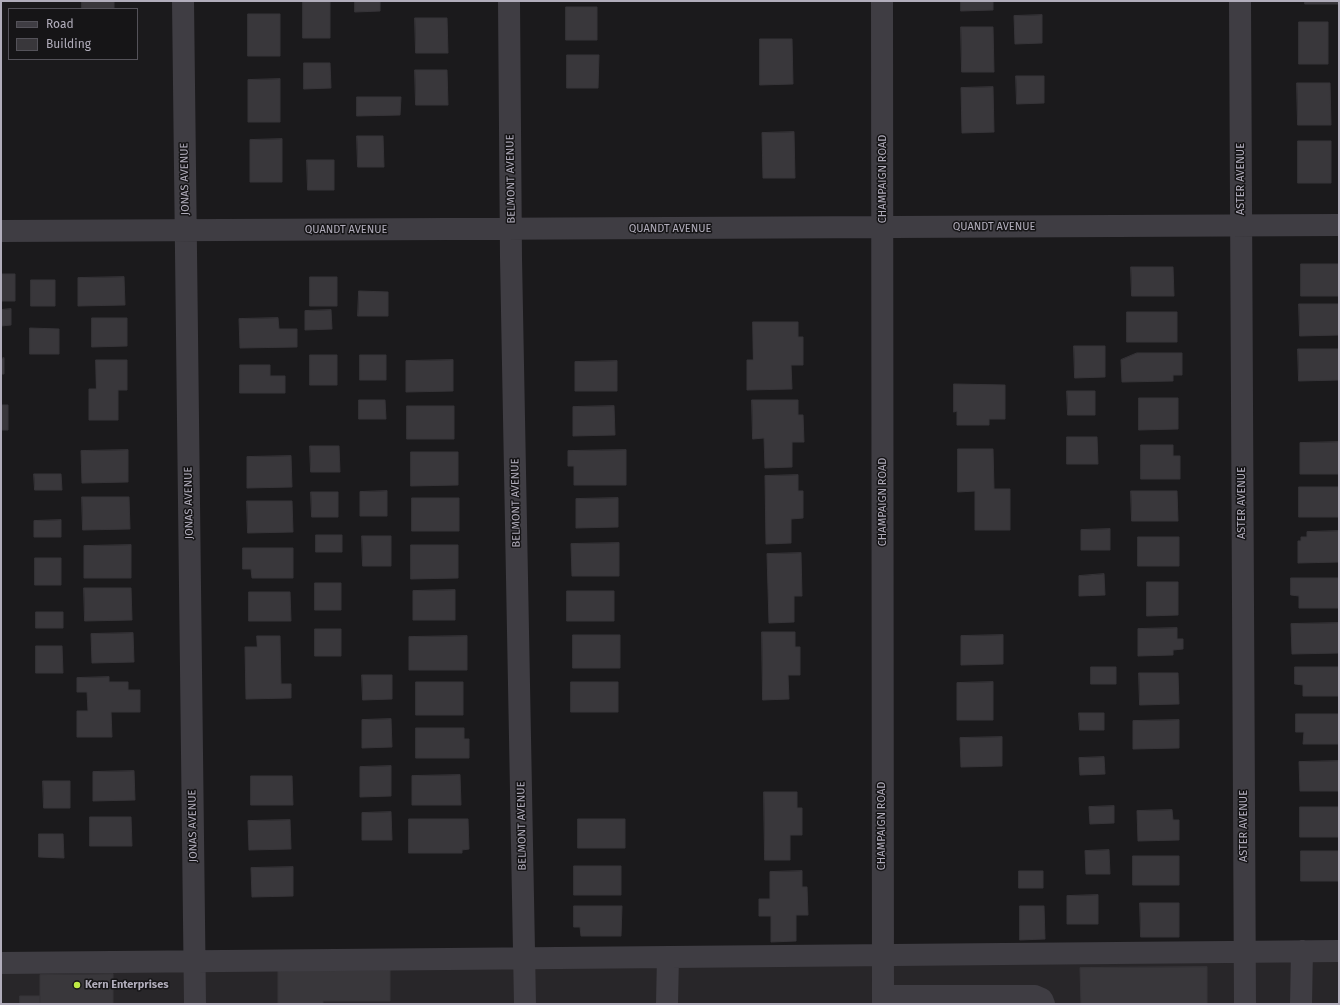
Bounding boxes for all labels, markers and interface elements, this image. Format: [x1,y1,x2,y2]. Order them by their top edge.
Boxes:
legend [8,8,138,60]
text: Road [46,17,74,31]
text: Building [46,37,91,51]
street label: BELMONT AVENUE [504,134,518,224]
street label: CHAMPAIGN ROAD [876,135,890,223]
street label: JONAS AVENUE [178,143,192,215]
street label: ASTER AVENUE [1234,143,1248,215]
street label: QUANDT AVENUE [953,220,1035,234]
street label: QUANDT AVENUE [629,222,711,236]
street label: QUANDT AVENUE [305,223,387,237]
street label: BELMONT AVENUE [509,458,523,548]
street label: CHAMPAIGN ROAD [876,458,890,546]
street label: JONAS AVENUE [182,467,196,539]
street label: ASTER AVENUE [1235,467,1249,539]
street label: BELMONT AVENUE [515,781,529,871]
street label: CHAMPAIGN ROAD [875,782,889,870]
street label: JONAS AVENUE [186,790,200,862]
street label: ASTER AVENUE [1237,790,1251,862]
place label: Kern Enterprises [85,978,169,992]
marker: Kern Enterprises [72,980,82,990]

